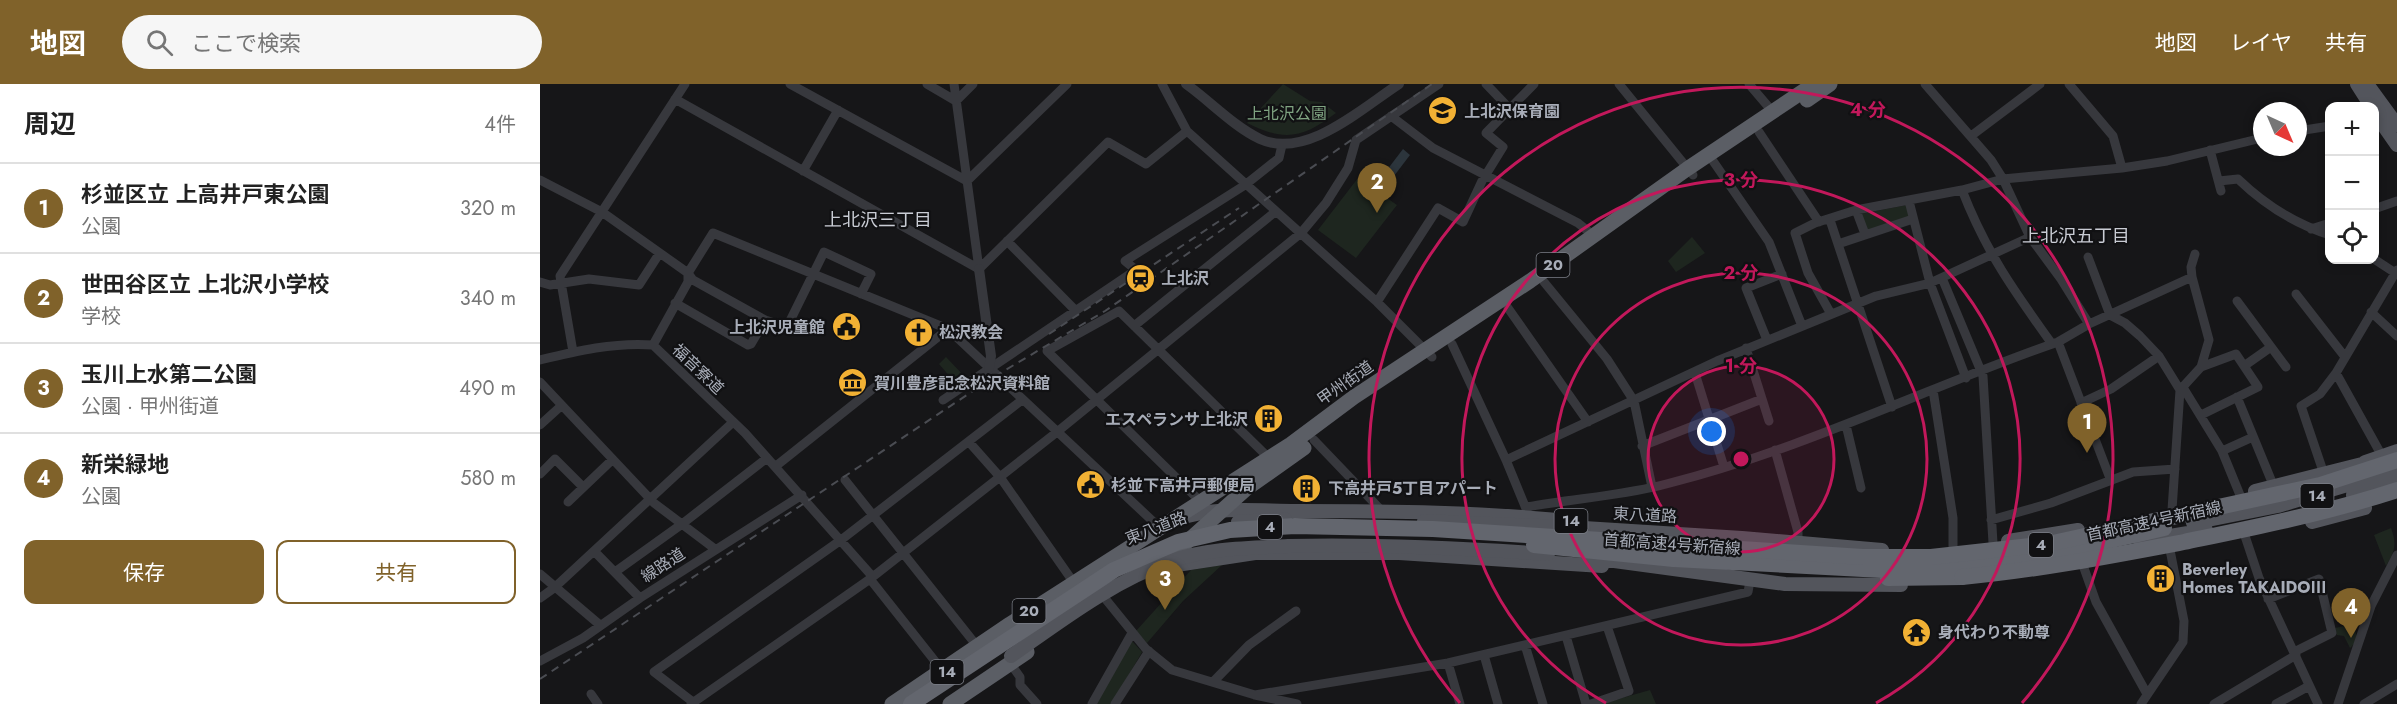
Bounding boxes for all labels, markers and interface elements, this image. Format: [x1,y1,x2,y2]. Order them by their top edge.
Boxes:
search box [122,15,542,69]
text: 地図 [30,23,86,64]
icon: search [143,26,176,59]
text: ここで検索 [191,27,301,59]
text: 地図 [2155,28,2197,58]
text: レイヤ [2230,28,2292,58]
text: 共有 [2325,28,2367,58]
school or university icon: 上北沢保育園 [1427,95,1459,127]
text: 4 分 [1850,97,1886,123]
place label: 上北沢保育園 [1464,100,1560,123]
park label: 上北沢公園 [1247,102,1327,125]
north arrow [2253,102,2307,156]
map controls [2325,102,2379,264]
button: + [2325,102,2379,156]
text: 周辺 [24,105,76,143]
text: 4件 [484,110,516,139]
button: − [2325,156,2379,210]
pin: 2 [1358,164,1396,213]
text: 3 分 [1724,167,1758,193]
text: 杉並区立 上高井戸東公園 [81,178,330,210]
text: 1 [38,194,49,223]
text: 320 m [460,194,516,223]
district label: 上北沢三丁目 [824,207,932,233]
button: locate [2325,210,2379,264]
text: 公園 [81,212,121,241]
district label: 上北沢五丁目 [2022,223,2130,249]
road number: 20 [1536,253,1570,277]
text: 2 分 [1723,260,1759,286]
station icon: 上北沢 [1124,262,1156,294]
place label: 上北沢 [1161,267,1209,290]
text: 世田谷区立 上北沢小学校 [81,268,330,300]
text: 2 [37,284,50,313]
text: 340 m [460,284,516,313]
text: 学校 [81,302,121,331]
public building icon: 上北沢児童館 [830,311,862,343]
place label: 上北沢児童館 [729,316,825,339]
church icon: 松沢教会 [902,316,934,348]
place label: 松沢教会 [939,321,1003,344]
street label: 福音寮道 [667,338,729,400]
text: 1 分 [1725,353,1757,379]
street label: 甲州街道 [1312,355,1378,411]
text: 玉川上水第二公園 [81,358,257,390]
museum icon: 賀川豊彦記念松沢資料館 [837,367,869,399]
place label: 賀川豊彦記念松沢資料館 [874,372,1050,395]
text: 3 [37,374,50,403]
text: 490 m [459,374,516,403]
text: 公園 · 甲州街道 [81,392,219,421]
building icon: エスペランサ上北沢 [1253,403,1285,435]
pin: 1 [2068,404,2106,453]
place label: エスペランサ上北沢 [1105,408,1248,431]
your location [1697,417,1726,446]
text: 新栄緑地 [81,448,169,480]
centre of rings [1731,449,1751,469]
text: 4 [37,464,50,493]
text: 580 m [460,464,516,493]
public building icon: 杉並下高井戸郵便局 [1074,469,1106,501]
building icon: 下高井戸5丁目アパート [1291,472,1323,504]
place label: 杉並下高井戸郵便局 [1111,474,1255,497]
place label: 下高井戸5丁目アパート [1328,477,1498,500]
text: 公園 [81,482,121,511]
road number: 14 [2300,484,2334,508]
street label: 首都高速4号新宿線 [2084,495,2224,547]
street label: 東八道路 [1612,502,1678,528]
street label: 東八道路 [1122,506,1190,550]
road number: 14 [1554,509,1588,533]
road number: 4 [1258,515,1282,539]
street label: 首都高速4号新宿線 [1603,528,1741,560]
road number: 4 [2029,533,2053,557]
button: 保存 [24,540,264,604]
button: 共有 [276,540,516,604]
street label: 線路道 [637,542,689,588]
place label: Beverley Homes TAKAIDOⅢ [2182,558,2326,599]
pin: 3 [1146,560,1184,610]
building icon: Beverley Homes TAKAIDOⅢ [2145,562,2177,594]
pin: 4 [2332,588,2370,638]
road number: 20 [1012,599,1046,623]
temple icon: 身代わり不動尊 [1901,616,1933,648]
place label: 身代わり不動尊 [1938,621,2050,644]
road number: 14 [930,660,964,684]

